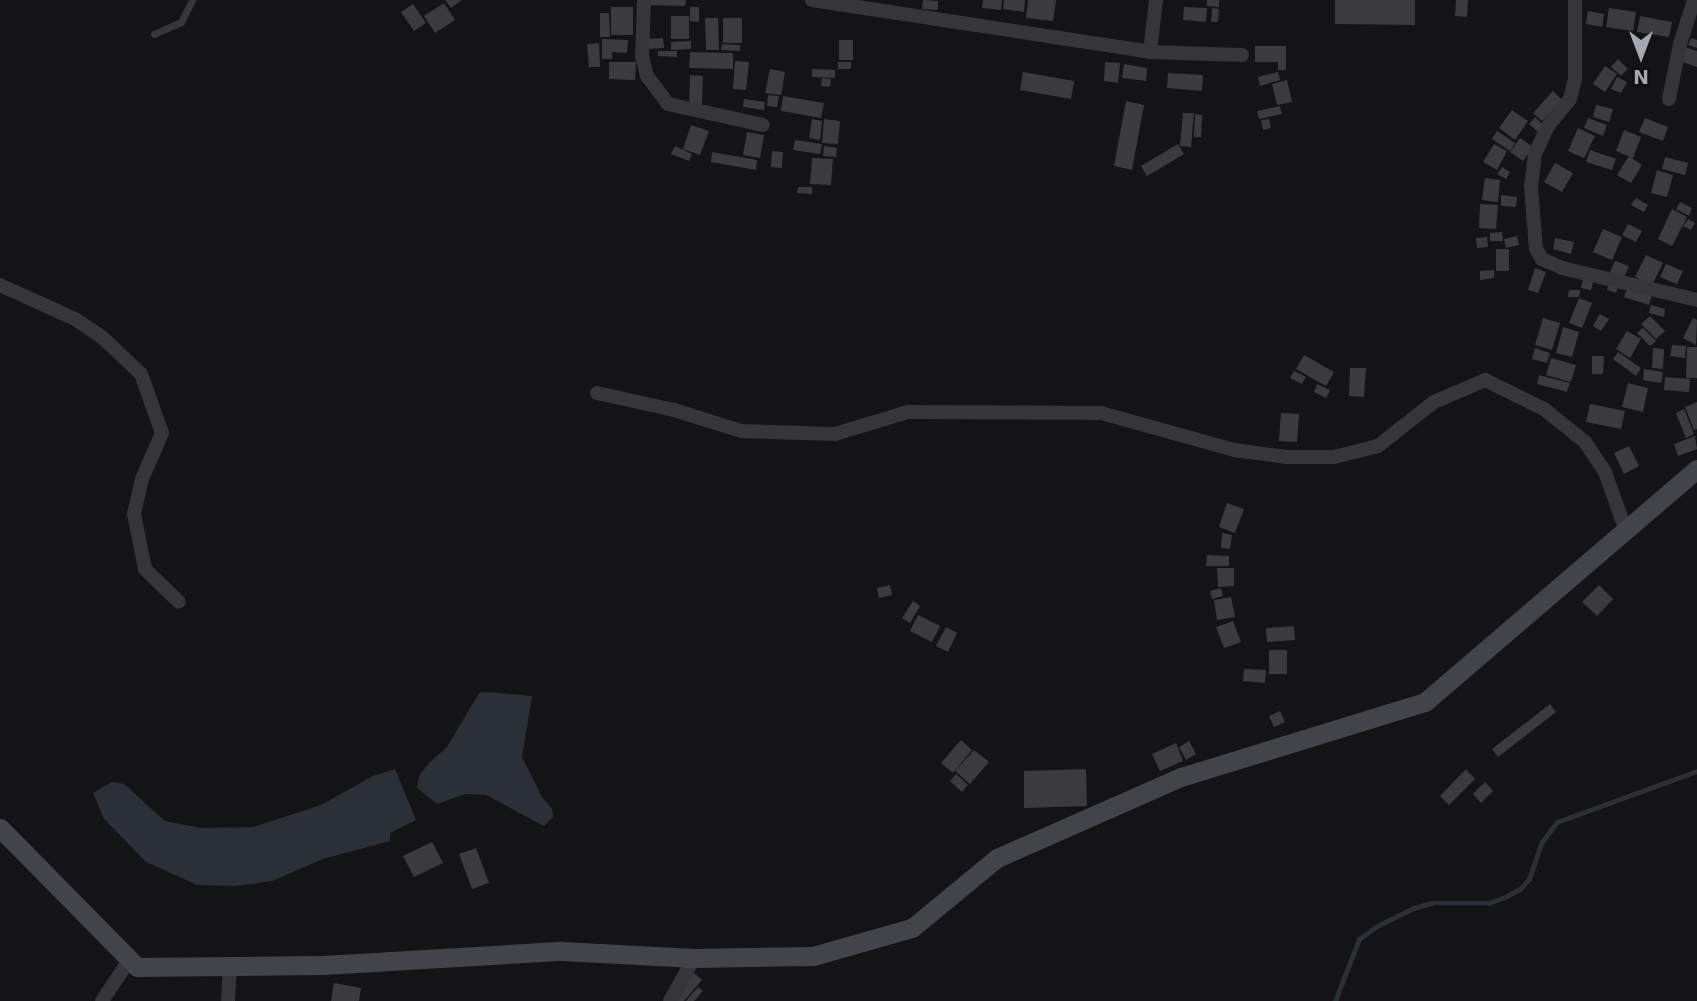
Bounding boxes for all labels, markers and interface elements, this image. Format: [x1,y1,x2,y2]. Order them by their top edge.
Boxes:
north arrow [1606,21,1676,91]
text: N [1633,66,1649,88]

